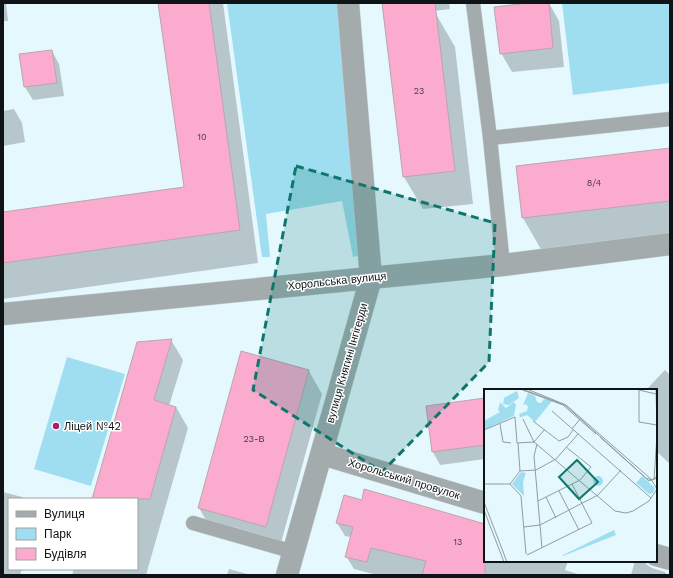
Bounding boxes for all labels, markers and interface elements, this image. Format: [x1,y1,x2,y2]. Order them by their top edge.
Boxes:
house number: 23 [414,86,424,96]
house number: 10 [197,132,207,142]
house number: 8/4 [587,178,602,188]
street label: Хорольська вулиця [287,269,387,293]
street label: вулиця Княгині Інгігерди [324,302,370,424]
inset map [484,389,657,562]
place label: Ліцей №42 [64,420,121,433]
marker: Ліцей №42 [51,421,61,431]
house number: 23-В [243,434,265,444]
street label: Хорольський провулок [347,456,462,502]
legend [8,498,138,570]
text: Вулиця [44,507,85,521]
text: Парк [44,527,72,541]
house number: 13 [454,537,462,547]
text: Будівля [44,547,86,561]

